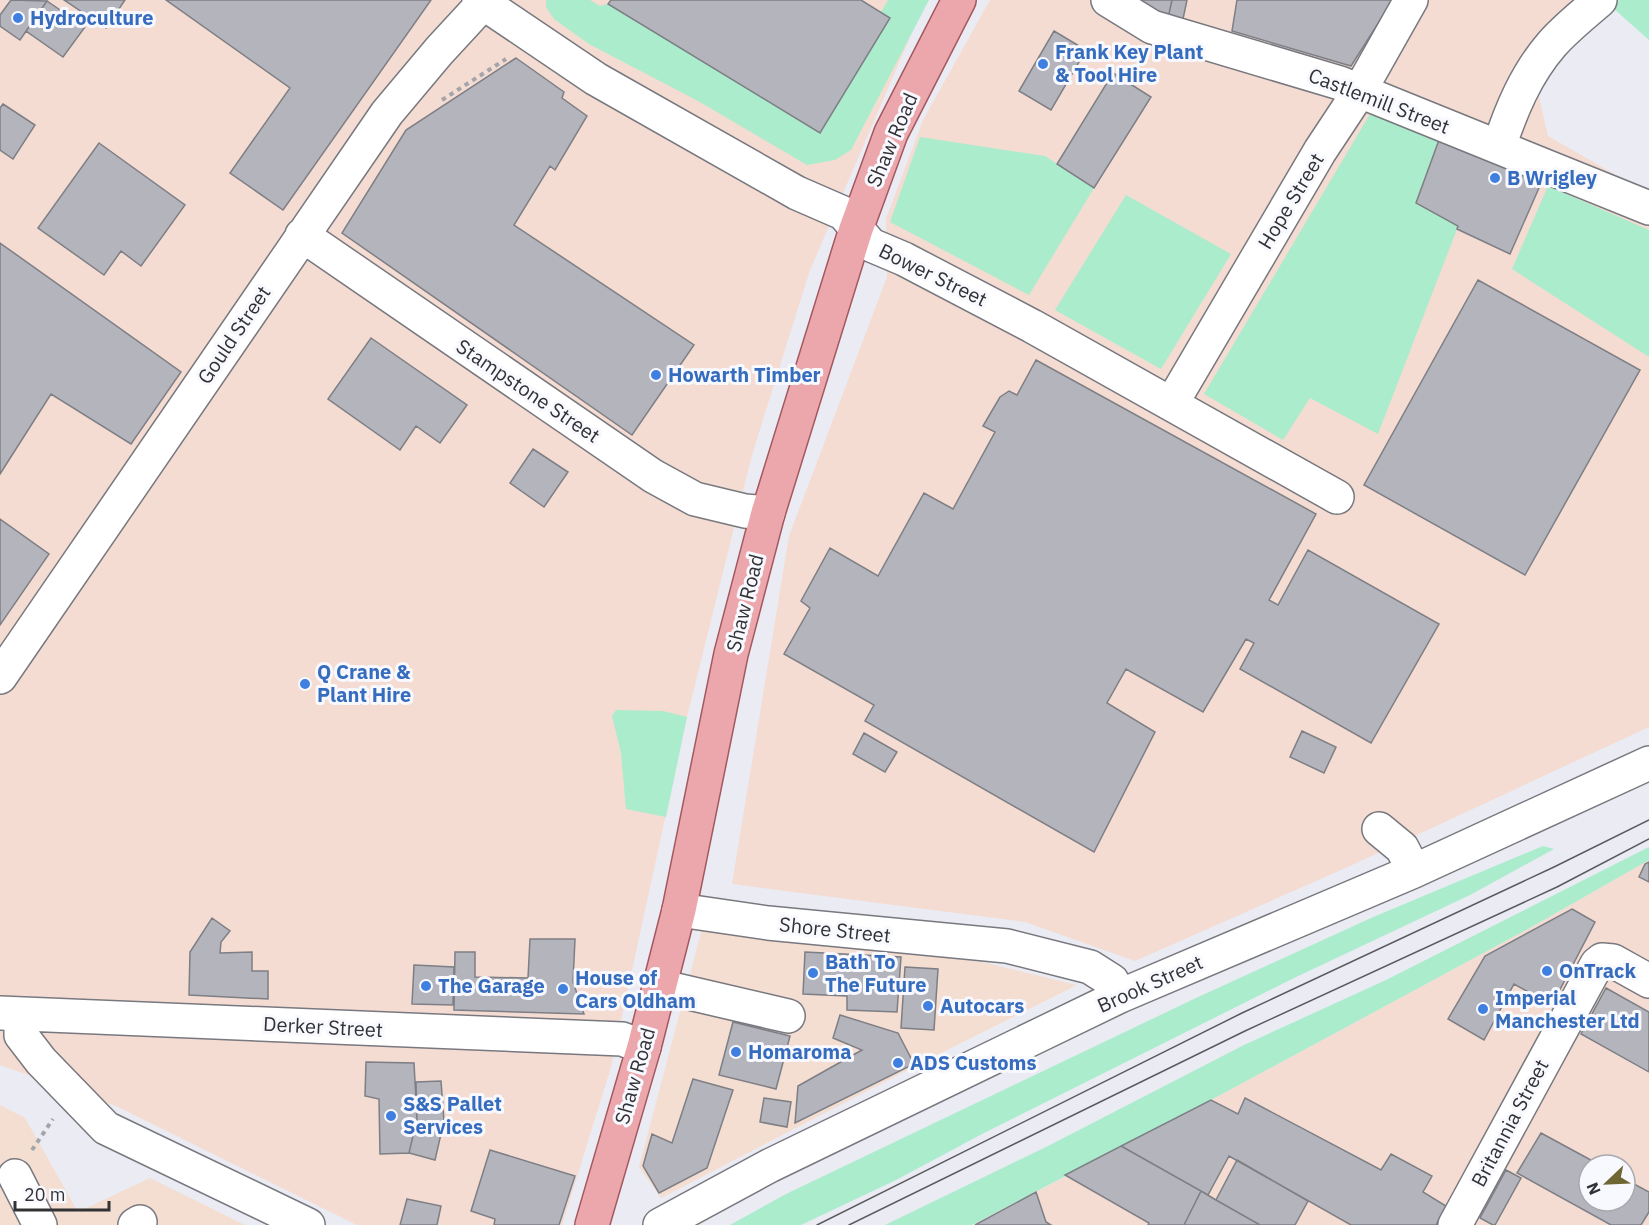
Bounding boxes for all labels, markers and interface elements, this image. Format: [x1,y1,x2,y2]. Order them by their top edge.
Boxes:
place label: Hydroculture [30,4,153,31]
marker: Hydroculture [11,11,25,25]
place label: Frank Key Plant & Tool Hire [1055,38,1204,88]
marker: Frank Key Plant & Tool Hire [1036,57,1050,71]
street label: Castlemill Street [1305,61,1454,140]
street label: Shaw Road [860,89,923,191]
street label: Hope Street [1251,148,1330,254]
place label: B Wrigley [1507,164,1597,191]
marker: B Wrigley [1488,171,1502,185]
street label: Bower Street [875,237,992,312]
street label: Gould Street [191,280,276,389]
street label: Stampstone Street [451,332,605,449]
place label: Howarth Timber [668,361,821,388]
marker: Howarth Timber [649,368,663,382]
street label: Shaw Road [719,551,770,655]
place label: Q Crane & Plant Hire [317,658,411,708]
marker: Q Crane & Plant Hire [298,677,312,691]
street label: Shore Street [778,910,892,949]
place label: Bath To The Future [825,948,926,998]
street label: Brook Street [1093,948,1207,1019]
place label: OnTrack [1559,957,1636,984]
place label: House of Cars Oldham [575,964,696,1014]
marker: OnTrack [1540,964,1554,978]
marker: Bath To The Future [806,966,820,980]
place label: The Garage [438,972,545,999]
marker: The Garage [419,979,433,993]
marker: House of Cars Oldham [556,982,570,996]
place label: Imperial Manchester Ltd [1495,984,1640,1034]
place label: Autocars [940,992,1024,1019]
marker: Autocars [921,999,935,1013]
marker: Imperial Manchester Ltd [1476,1002,1490,1016]
street label: Derker Street [262,1010,384,1043]
street label: Shaw Road [608,1024,661,1127]
place label: Homaroma [748,1038,852,1065]
marker: Homaroma [729,1045,743,1059]
place label: ADS Customs [910,1049,1037,1076]
street label: Britannia Street [1465,1054,1555,1191]
marker: ADS Customs [891,1056,905,1070]
place label: S&S Pallet Services [403,1090,502,1140]
marker: S&S Pallet Services [384,1109,398,1123]
north arrow [1577,1153,1637,1213]
scale bar [15,1174,110,1212]
text: N [1582,1180,1605,1198]
text: 20 m [24,1183,66,1206]

